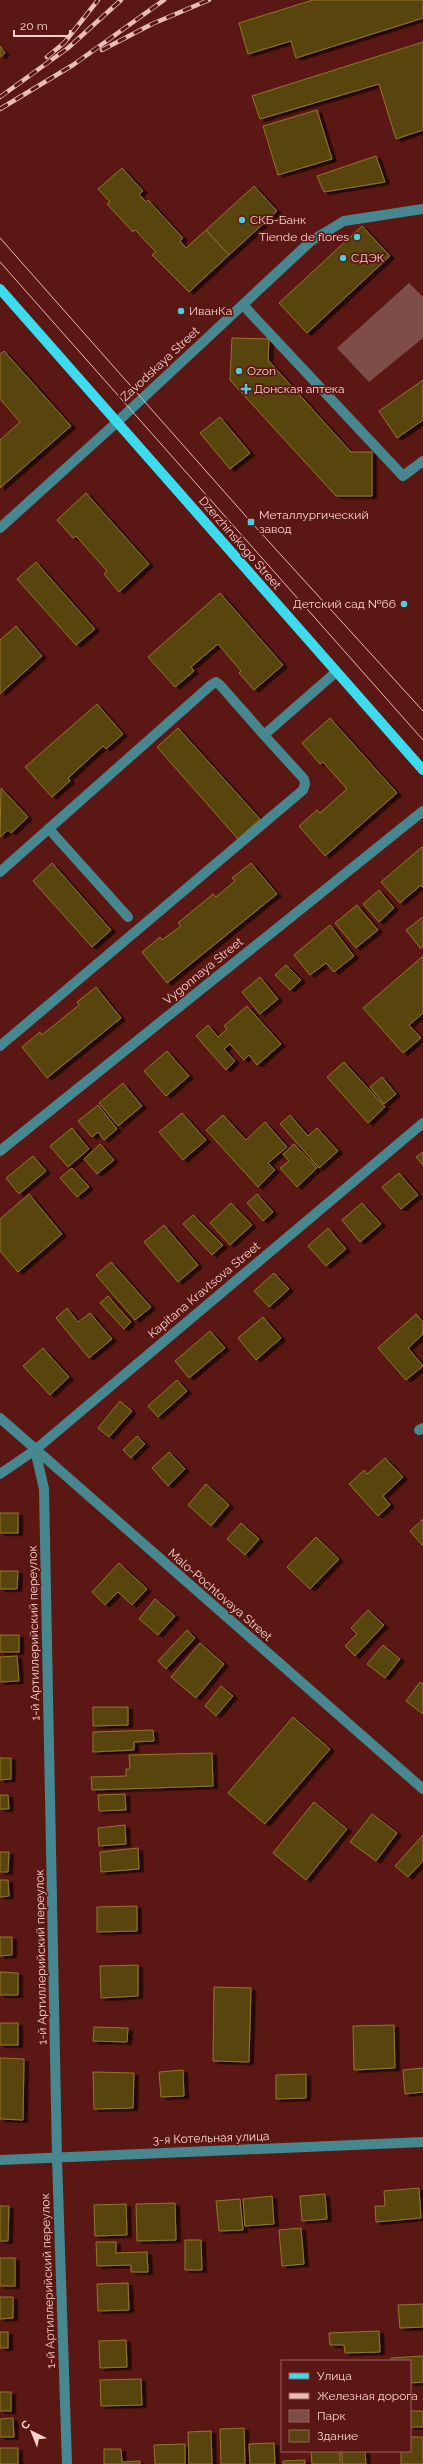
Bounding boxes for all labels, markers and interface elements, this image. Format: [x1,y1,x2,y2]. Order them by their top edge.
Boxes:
scale bar [14,12,70,38]
text: 20 m [20,19,48,33]
place label: СКБ-Банк [250,213,306,227]
marker: СКБ-Банк [237,215,247,225]
place label: Tiende de flores [259,230,349,244]
marker: Tiende de flores [352,232,362,242]
place label: СДЭК [351,251,385,265]
marker: СДЭК [338,253,348,263]
place label: ИванКа [189,304,232,318]
marker: ИванКа [176,306,186,316]
street label: Zavodskaya Street [118,324,202,404]
place label: Ozon [247,364,276,378]
marker: Ozon [234,366,244,376]
place label: Донская аптека [254,382,345,396]
marker: Донская аптека [241,384,251,394]
street label: Dzerzhinskogo Street [196,494,284,592]
place label: Металлургический завод [259,508,369,536]
marker: Металлургический завод [246,517,256,527]
place label: Детский сад №66 [293,597,396,611]
marker: Детский сад №66 [399,599,409,609]
street label: Vygonnaya Street [160,935,246,1007]
street label: Kapitana Kravtsova Street [145,1239,263,1341]
street label: 1-й Артиллерийский переулок [25,1545,43,1721]
street label: Malo-Pochtovaya Street [165,1546,275,1644]
street label: 1-й Артиллерийский переулок [32,1869,50,2045]
street label: 3-я Котельная улица [152,2129,270,2147]
street label: 1-й Артиллерийский переулок [38,2193,58,2369]
legend [281,2360,411,2452]
text: Улица [317,2369,352,2383]
text: Железная дорога [317,2389,418,2403]
text: Парк [317,2409,346,2423]
north arrow [12,2412,52,2452]
text: С [18,2417,33,2432]
text: Здание [317,2429,358,2443]

